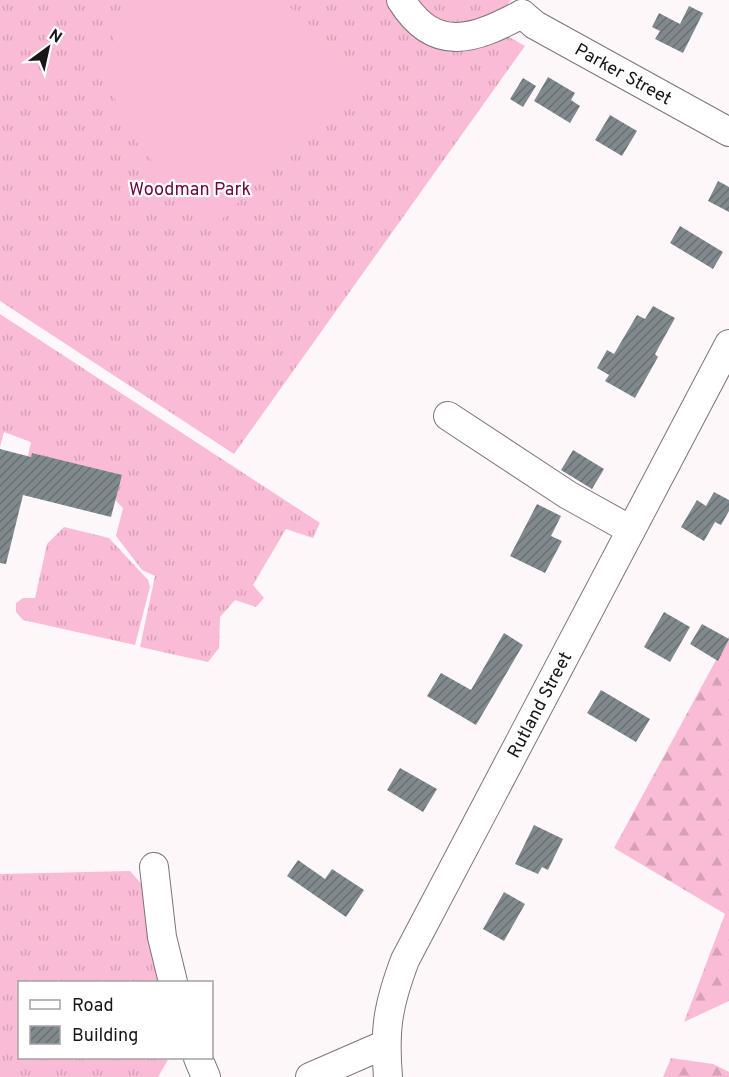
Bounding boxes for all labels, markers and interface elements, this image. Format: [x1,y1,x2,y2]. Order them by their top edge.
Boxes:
north arrow [18,18,78,78]
text: N [45,26,65,49]
street label: Parker Street [570,39,675,111]
park label: Woodman Park [129,179,251,202]
street label: Rutland Street [503,648,578,763]
legend [18,981,213,1059]
text: Road [72,995,114,1018]
text: Building [72,1025,138,1048]

